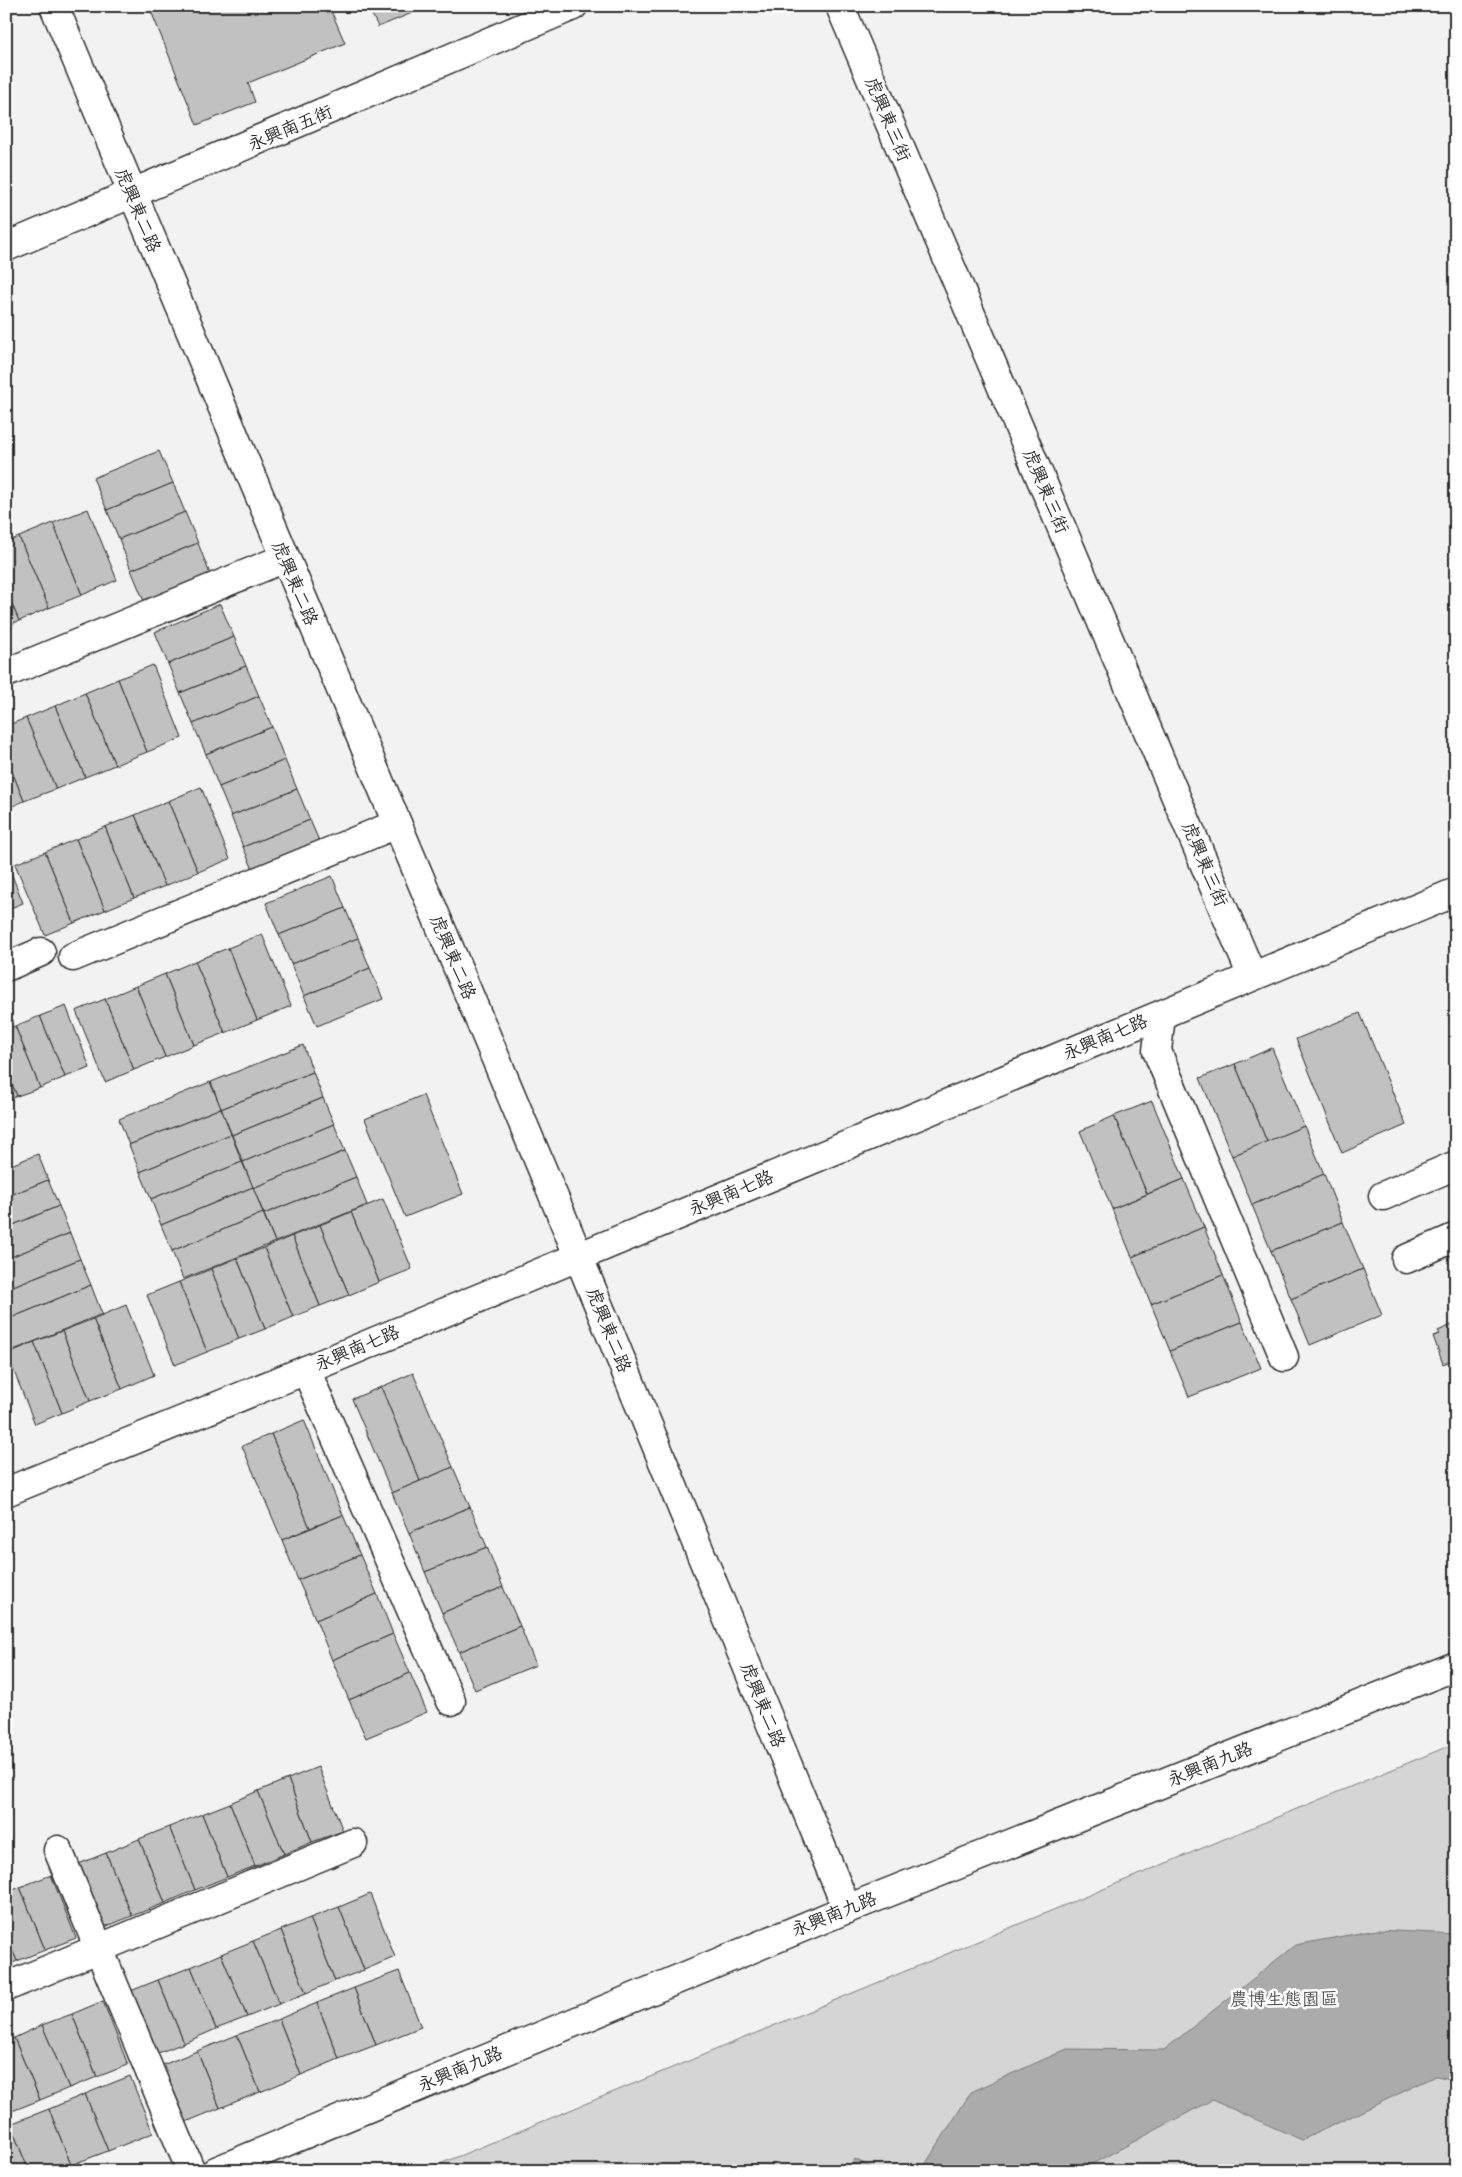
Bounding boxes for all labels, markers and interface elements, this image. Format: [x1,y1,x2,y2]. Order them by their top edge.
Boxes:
street label: 虎興東三街 [857,73,916,166]
street label: 永興南五街 [244,100,337,159]
street label: 虎興東二路 [107,164,166,257]
street label: 虎興東三街 [1015,445,1074,538]
street label: 虎興東二路 [264,537,323,630]
street label: 虎興東三街 [1174,818,1233,911]
street label: 虎興東二路 [422,911,481,1004]
street label: 永興南七路 [1059,1009,1152,1068]
street label: 永興南七路 [685,1165,778,1224]
street label: 虎興東二路 [578,1284,636,1377]
street label: 永興南七路 [311,1320,404,1379]
street label: 虎興東二路 [732,1659,790,1752]
street label: 永興南九路 [1164,1737,1257,1795]
street label: 永興南九路 [788,1887,881,1945]
park label: 農博生態園區 [1230,1988,1338,2014]
street label: 永興南九路 [414,2041,507,2100]

